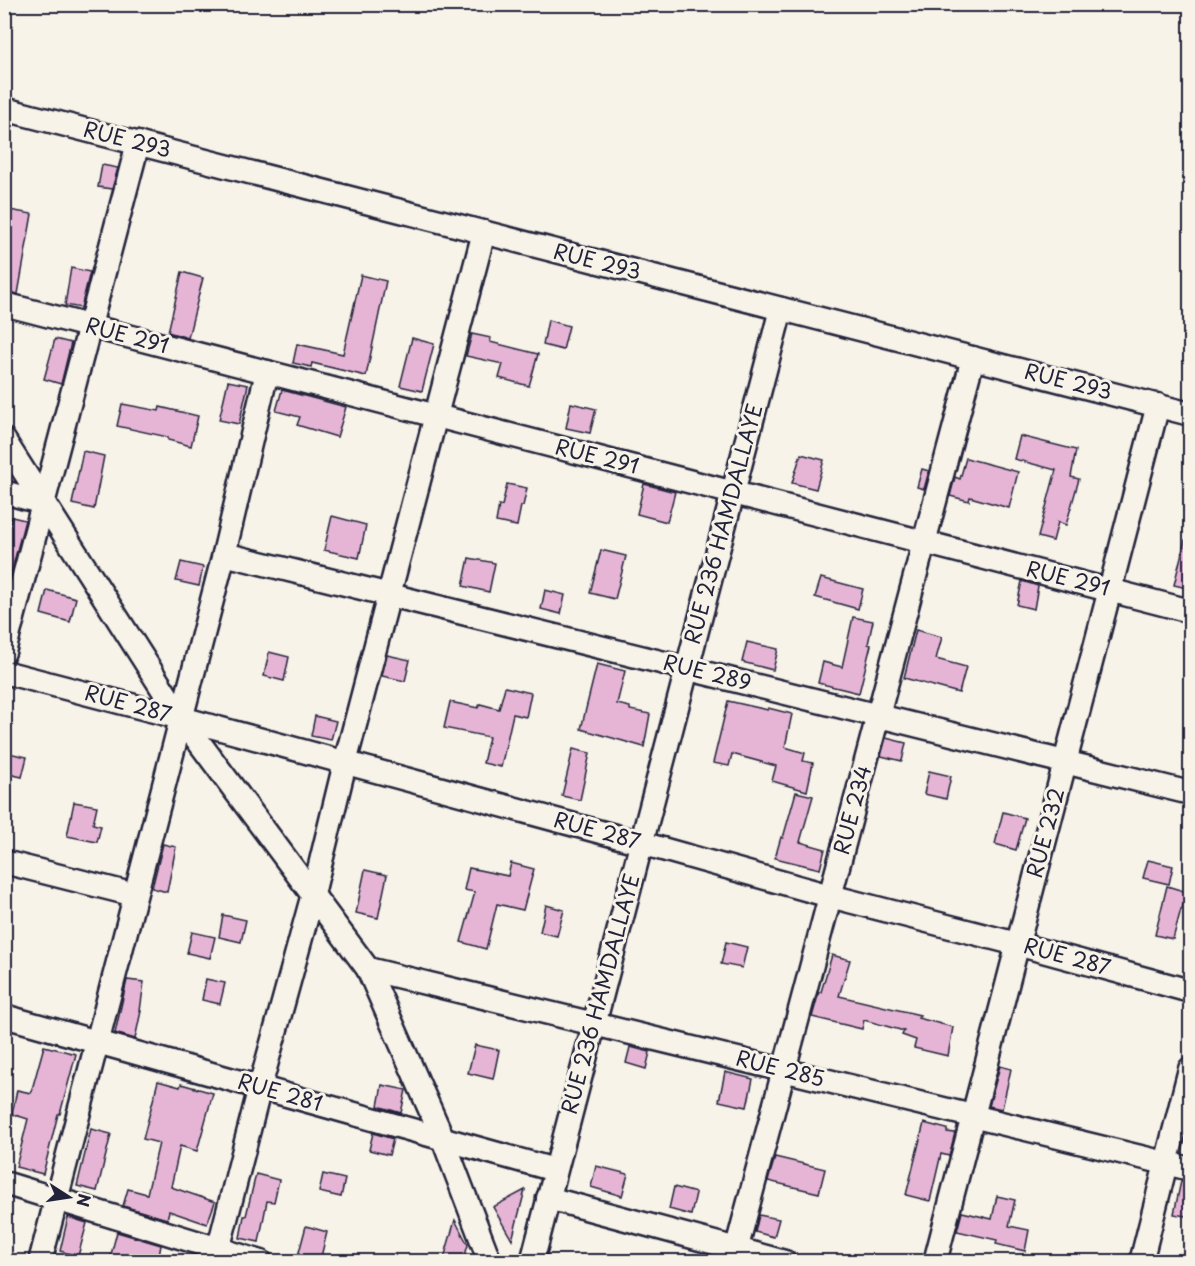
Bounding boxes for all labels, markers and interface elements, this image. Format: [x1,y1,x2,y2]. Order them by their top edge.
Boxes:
street label: RUE 293 [80,112,175,164]
street label: RUE 293 [550,234,645,286]
street label: RUE 291 [82,308,173,361]
street label: RUE 293 [1021,354,1116,406]
street label: RUE 236 HAMDALLAYE [675,400,770,647]
street label: RUE 291 [552,429,643,481]
street label: RUE 291 [1023,551,1114,603]
street label: RUE 289 [660,645,755,697]
street label: RUE 287 [81,675,176,729]
street label: RUE 234 [824,761,878,858]
street label: RUE 232 [1017,784,1071,881]
street label: RUE 287 [550,802,645,856]
street label: RUE 236 HAMDALLAYE [552,870,647,1117]
street label: RUE 287 [1020,928,1115,982]
street label: RUE 285 [733,1041,828,1094]
street label: RUE 281 [234,1064,327,1118]
north arrow [39,1167,99,1227]
text: N [72,1192,98,1209]

